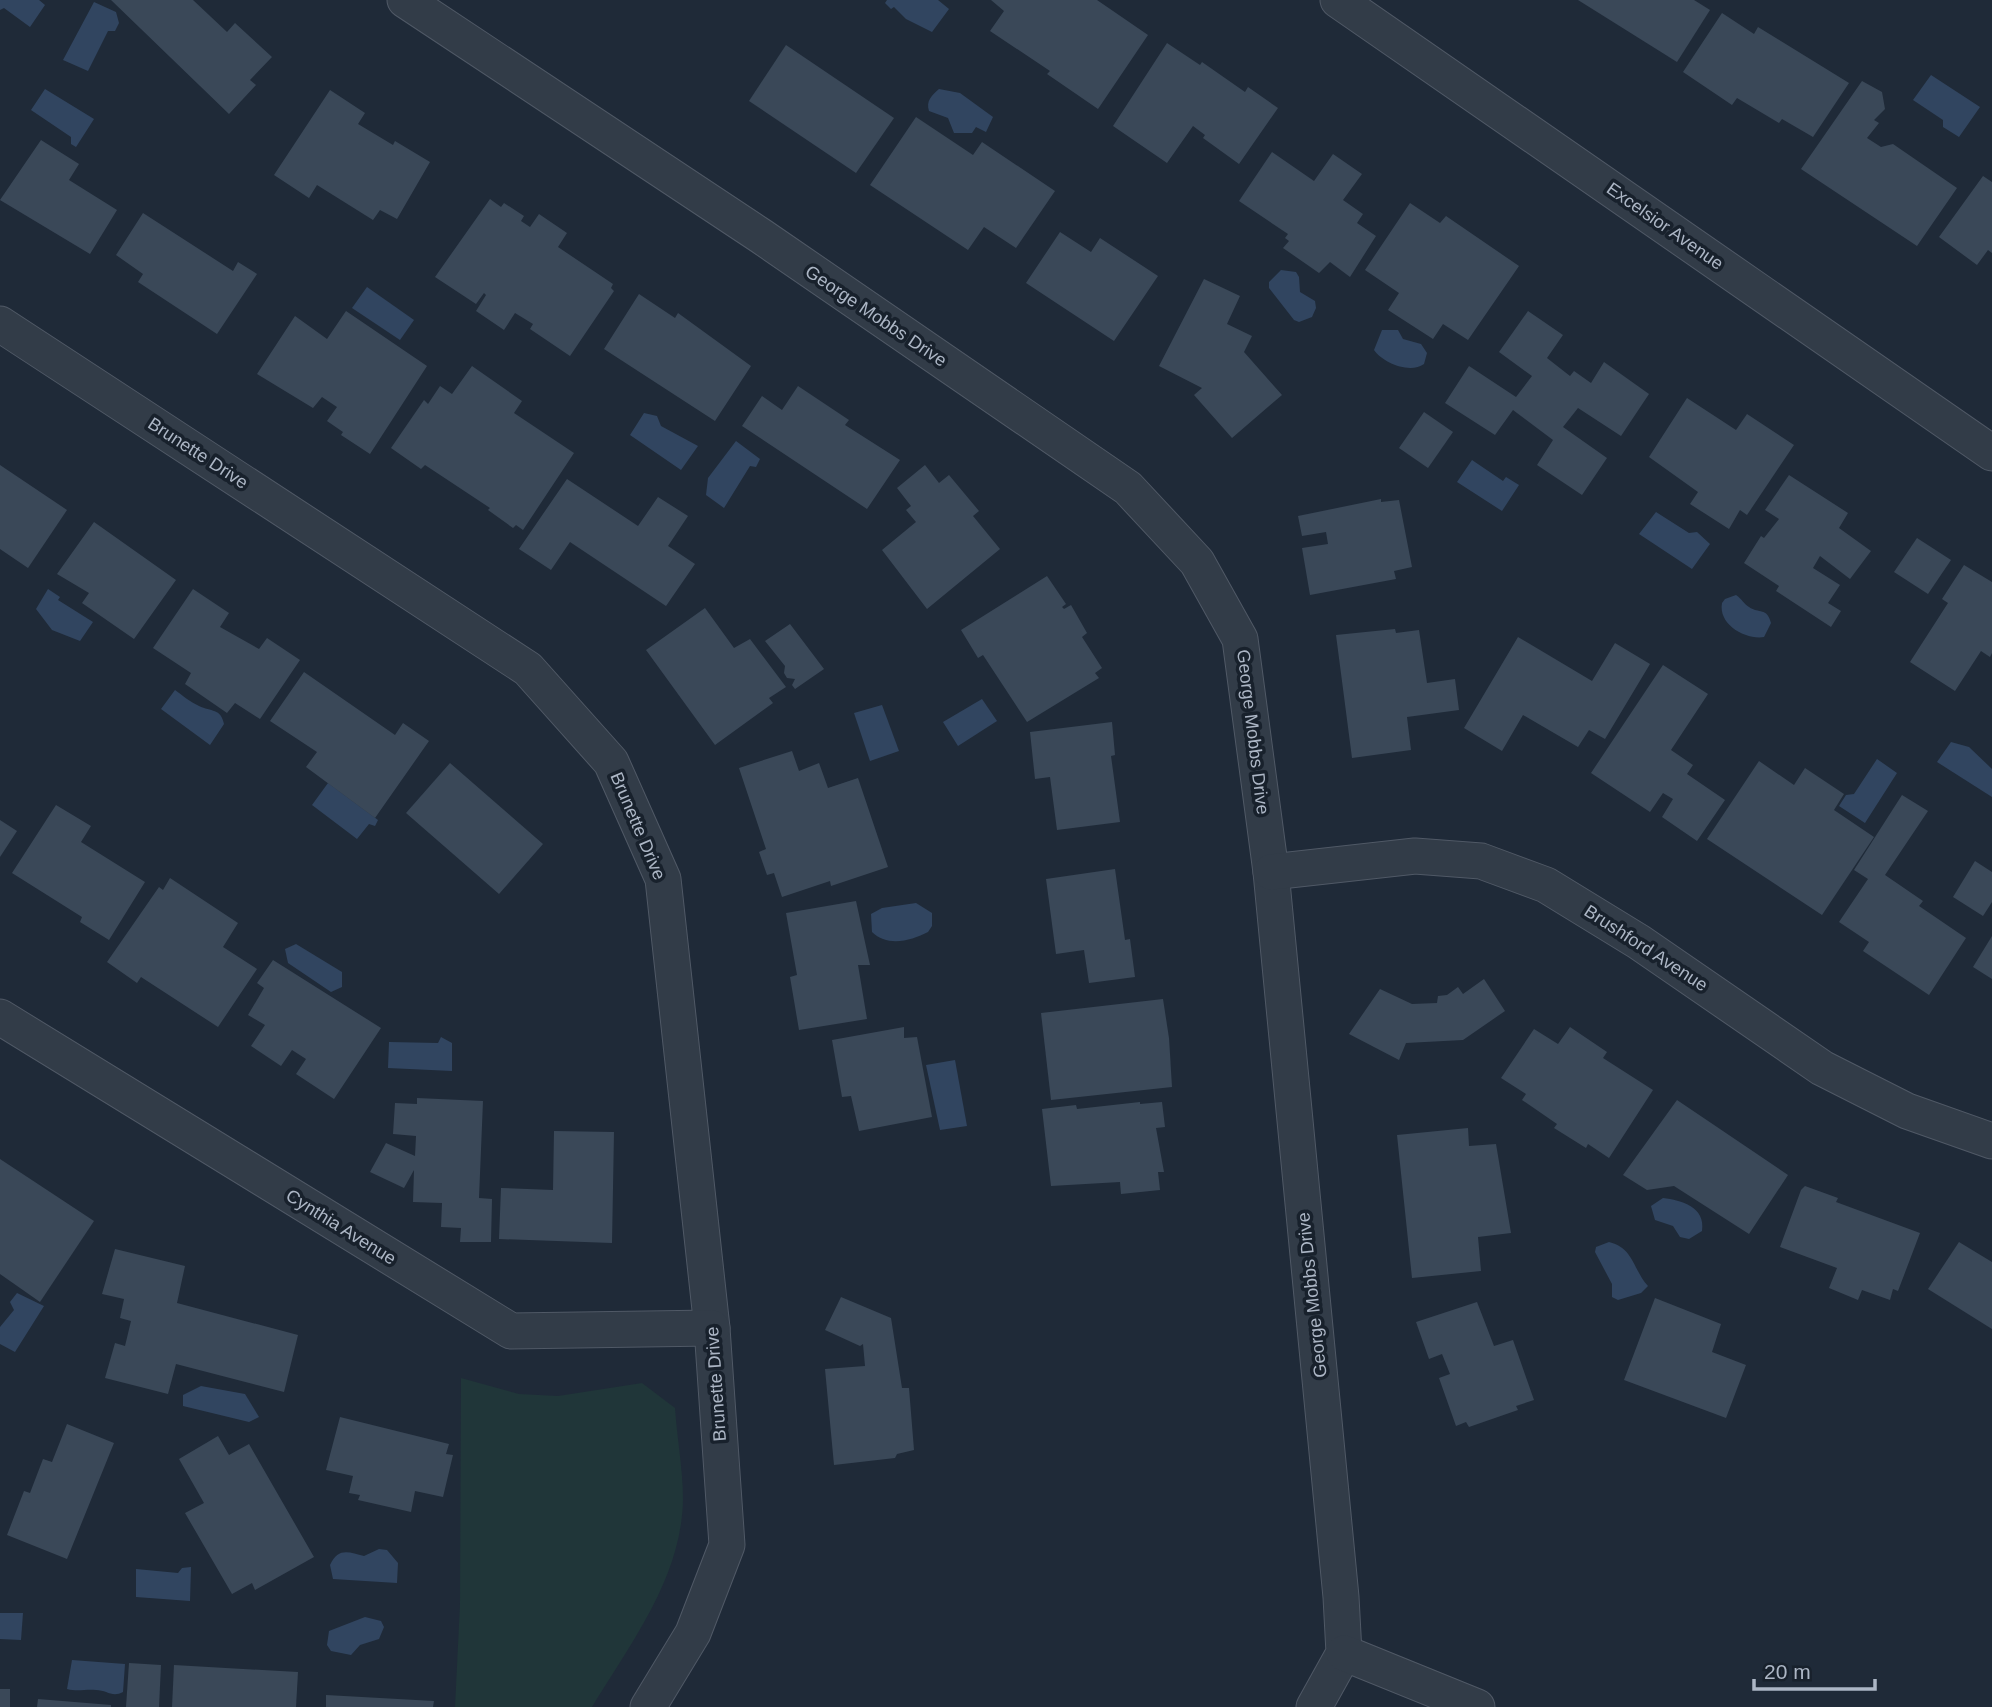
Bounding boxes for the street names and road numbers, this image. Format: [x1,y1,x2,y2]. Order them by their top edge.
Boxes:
street label: Excelsior Avenue [1603,178,1727,274]
street label: George Mobbs Drive [802,261,950,371]
street label: Brunette Drive [144,413,252,493]
street label: George Mobbs Drive [1233,648,1273,816]
street label: Brunette Drive [606,769,670,883]
street label: Brushford Avenue [1581,901,1711,995]
street label: Cynthia Avenue [282,1185,400,1269]
street label: George Mobbs Drive [1293,1211,1331,1379]
street label: Brunette Drive [702,1326,730,1442]

